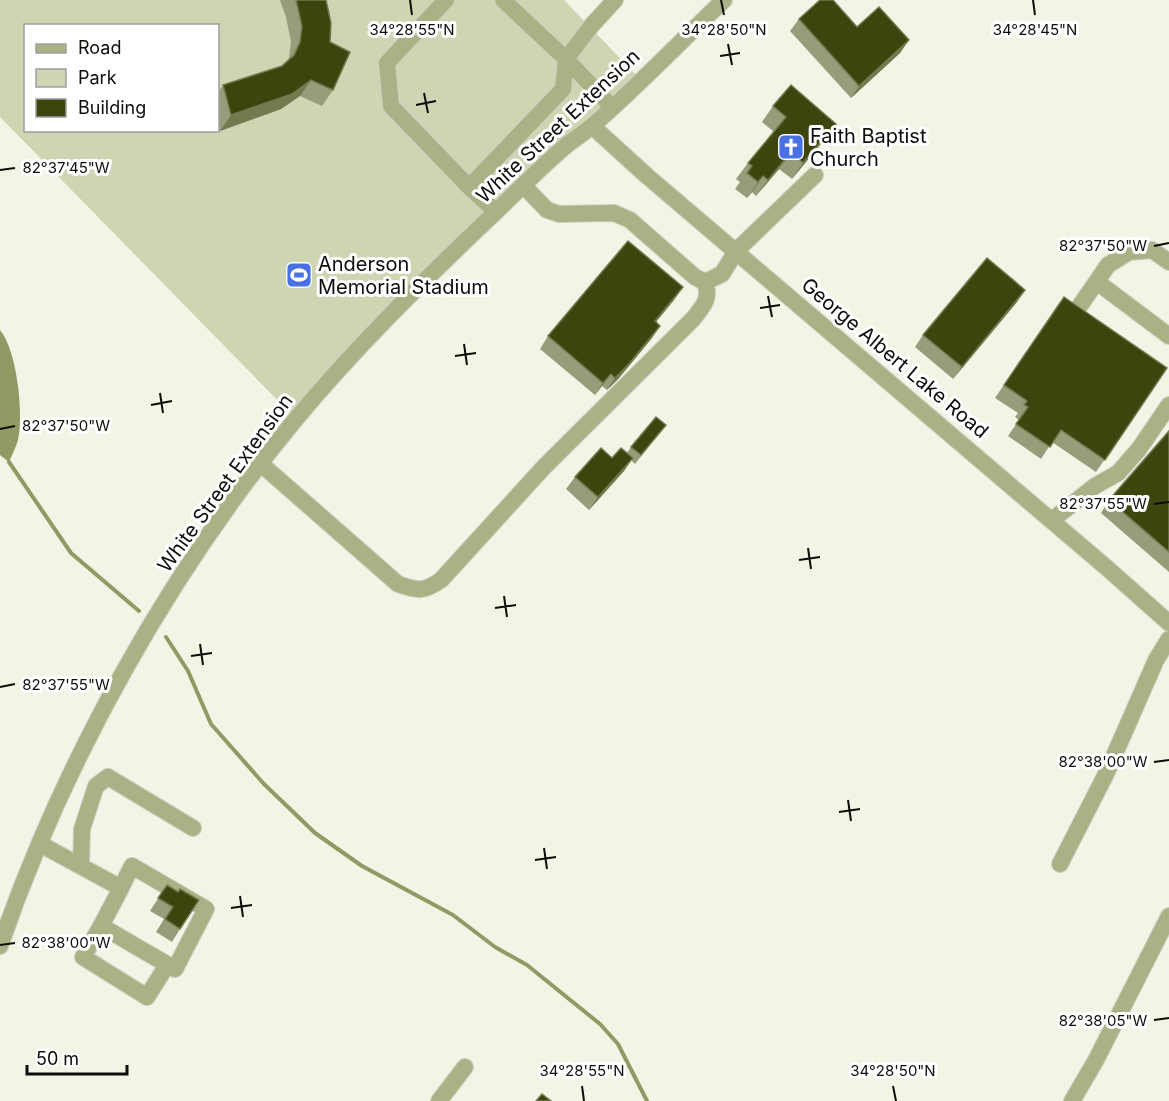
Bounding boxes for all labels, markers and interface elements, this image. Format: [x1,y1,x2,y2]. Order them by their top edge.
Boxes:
text: 34°28'55"N [370,20,454,39]
text: 34°28'50"N [681,20,767,39]
text: 34°28'45"N [993,20,1077,39]
legend [24,24,219,132]
text: Road [78,37,121,58]
street label: White Street Extension [471,44,645,208]
text: Park [78,67,117,88]
text: Building [78,97,146,118]
place label: Faith Baptist Church [810,124,927,171]
church icon: Faith Baptist Church [776,132,806,162]
text: 82°37'45"W [22,158,110,177]
text: 82°37'50"W [1059,236,1147,255]
place label: Anderson Memorial Stadium [318,252,489,299]
sports icon: Anderson Memorial Stadium [284,260,314,290]
street label: George Albert Lake Road [797,273,993,443]
street label: White Street Extension [152,389,298,577]
text: 82°37'50"W [22,416,110,435]
text: 82°37'55"W [1059,494,1147,513]
text: 82°37'55"W [22,675,110,694]
text: 82°38'00"W [1059,752,1148,771]
text: 82°38'00"W [22,933,111,952]
text: 82°38'05"W [1059,1011,1148,1030]
scale bar [27,1038,128,1076]
text: 50 m [36,1048,79,1069]
text: 34°28'55"N [540,1061,624,1080]
text: 34°28'50"N [850,1061,936,1080]

